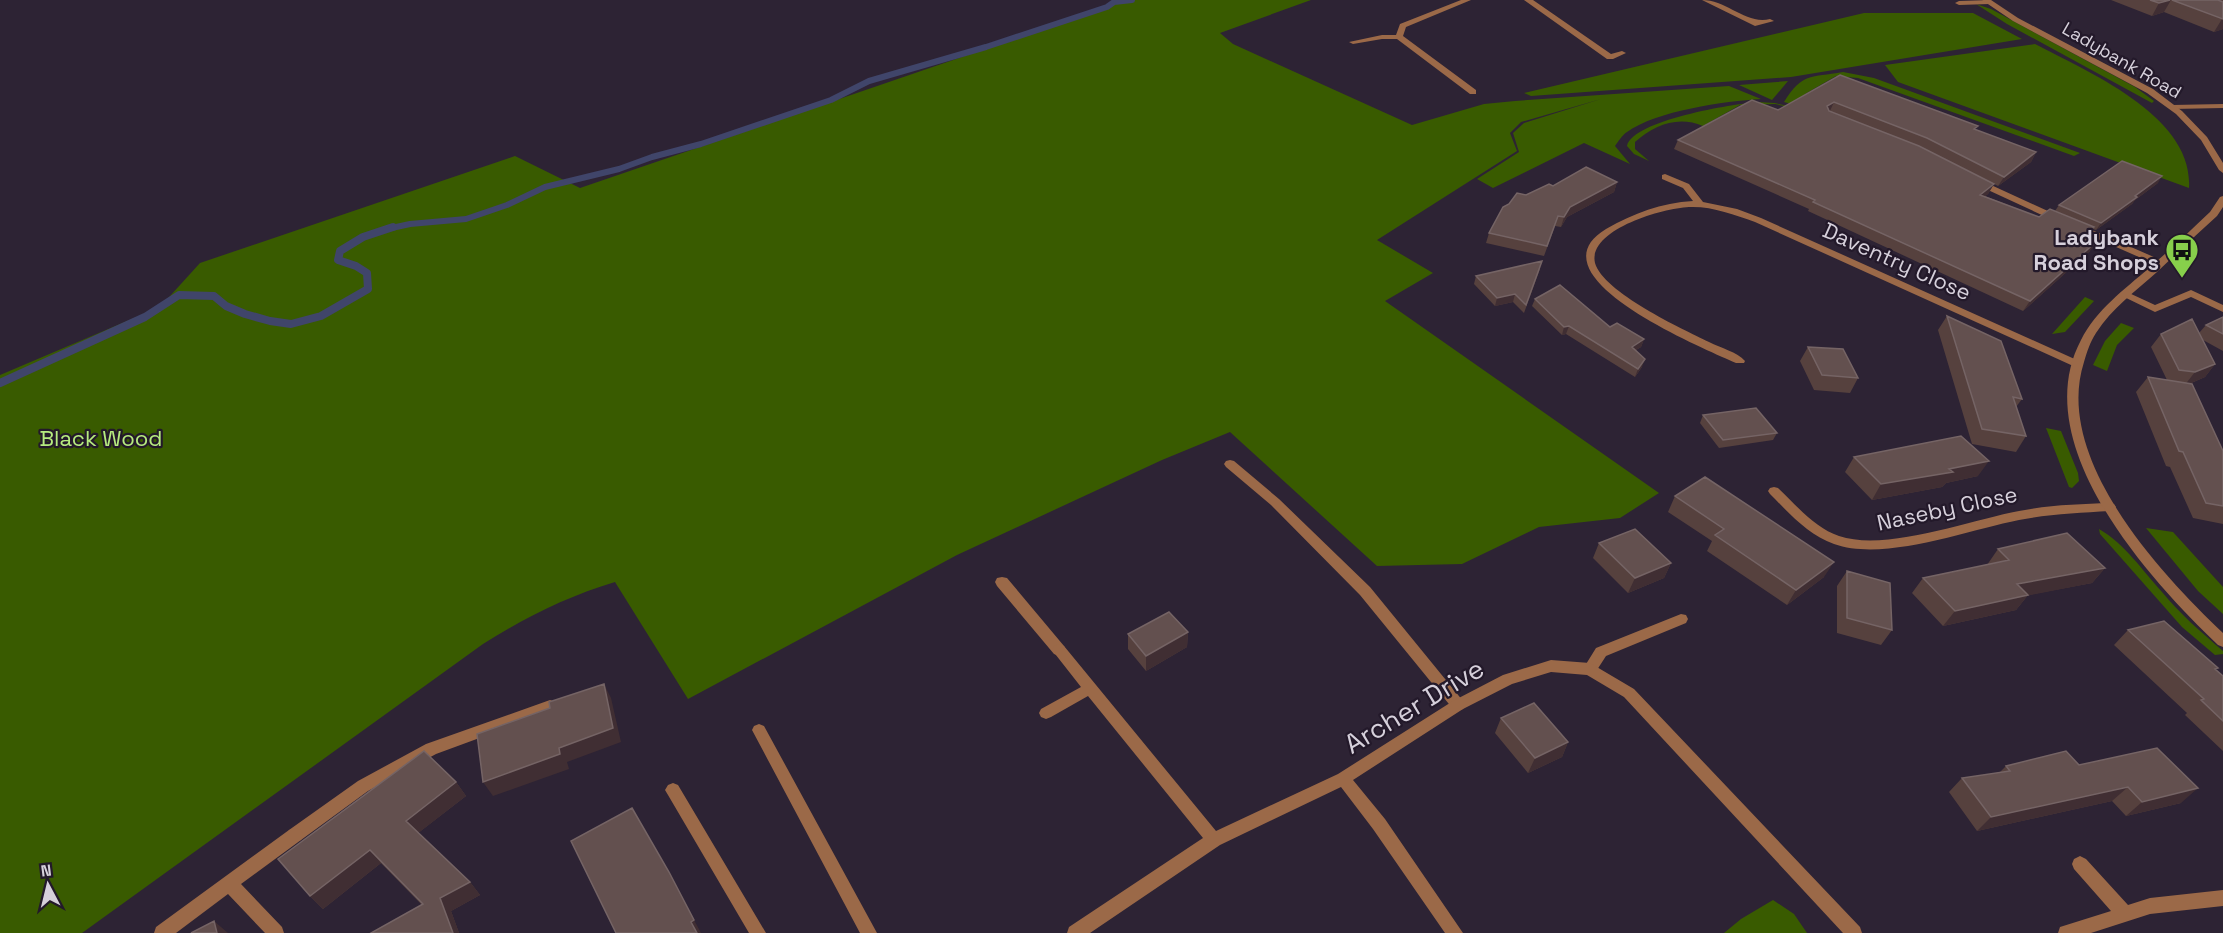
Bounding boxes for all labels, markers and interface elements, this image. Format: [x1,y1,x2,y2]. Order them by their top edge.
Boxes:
street label: Ladybank Road [2058,17,2186,103]
street label: Daventry Close [1818,216,1976,306]
place label: Ladybank Road Shops [2034,223,2160,276]
bus stop icon: Ladybank Road Shops [2164,232,2200,279]
park label: Black Wood [39,424,163,452]
street label: Naseby Close [1874,479,2020,537]
street label: Archer Drive [1338,651,1490,761]
north arrow [18,855,78,915]
text: N [40,860,53,882]

